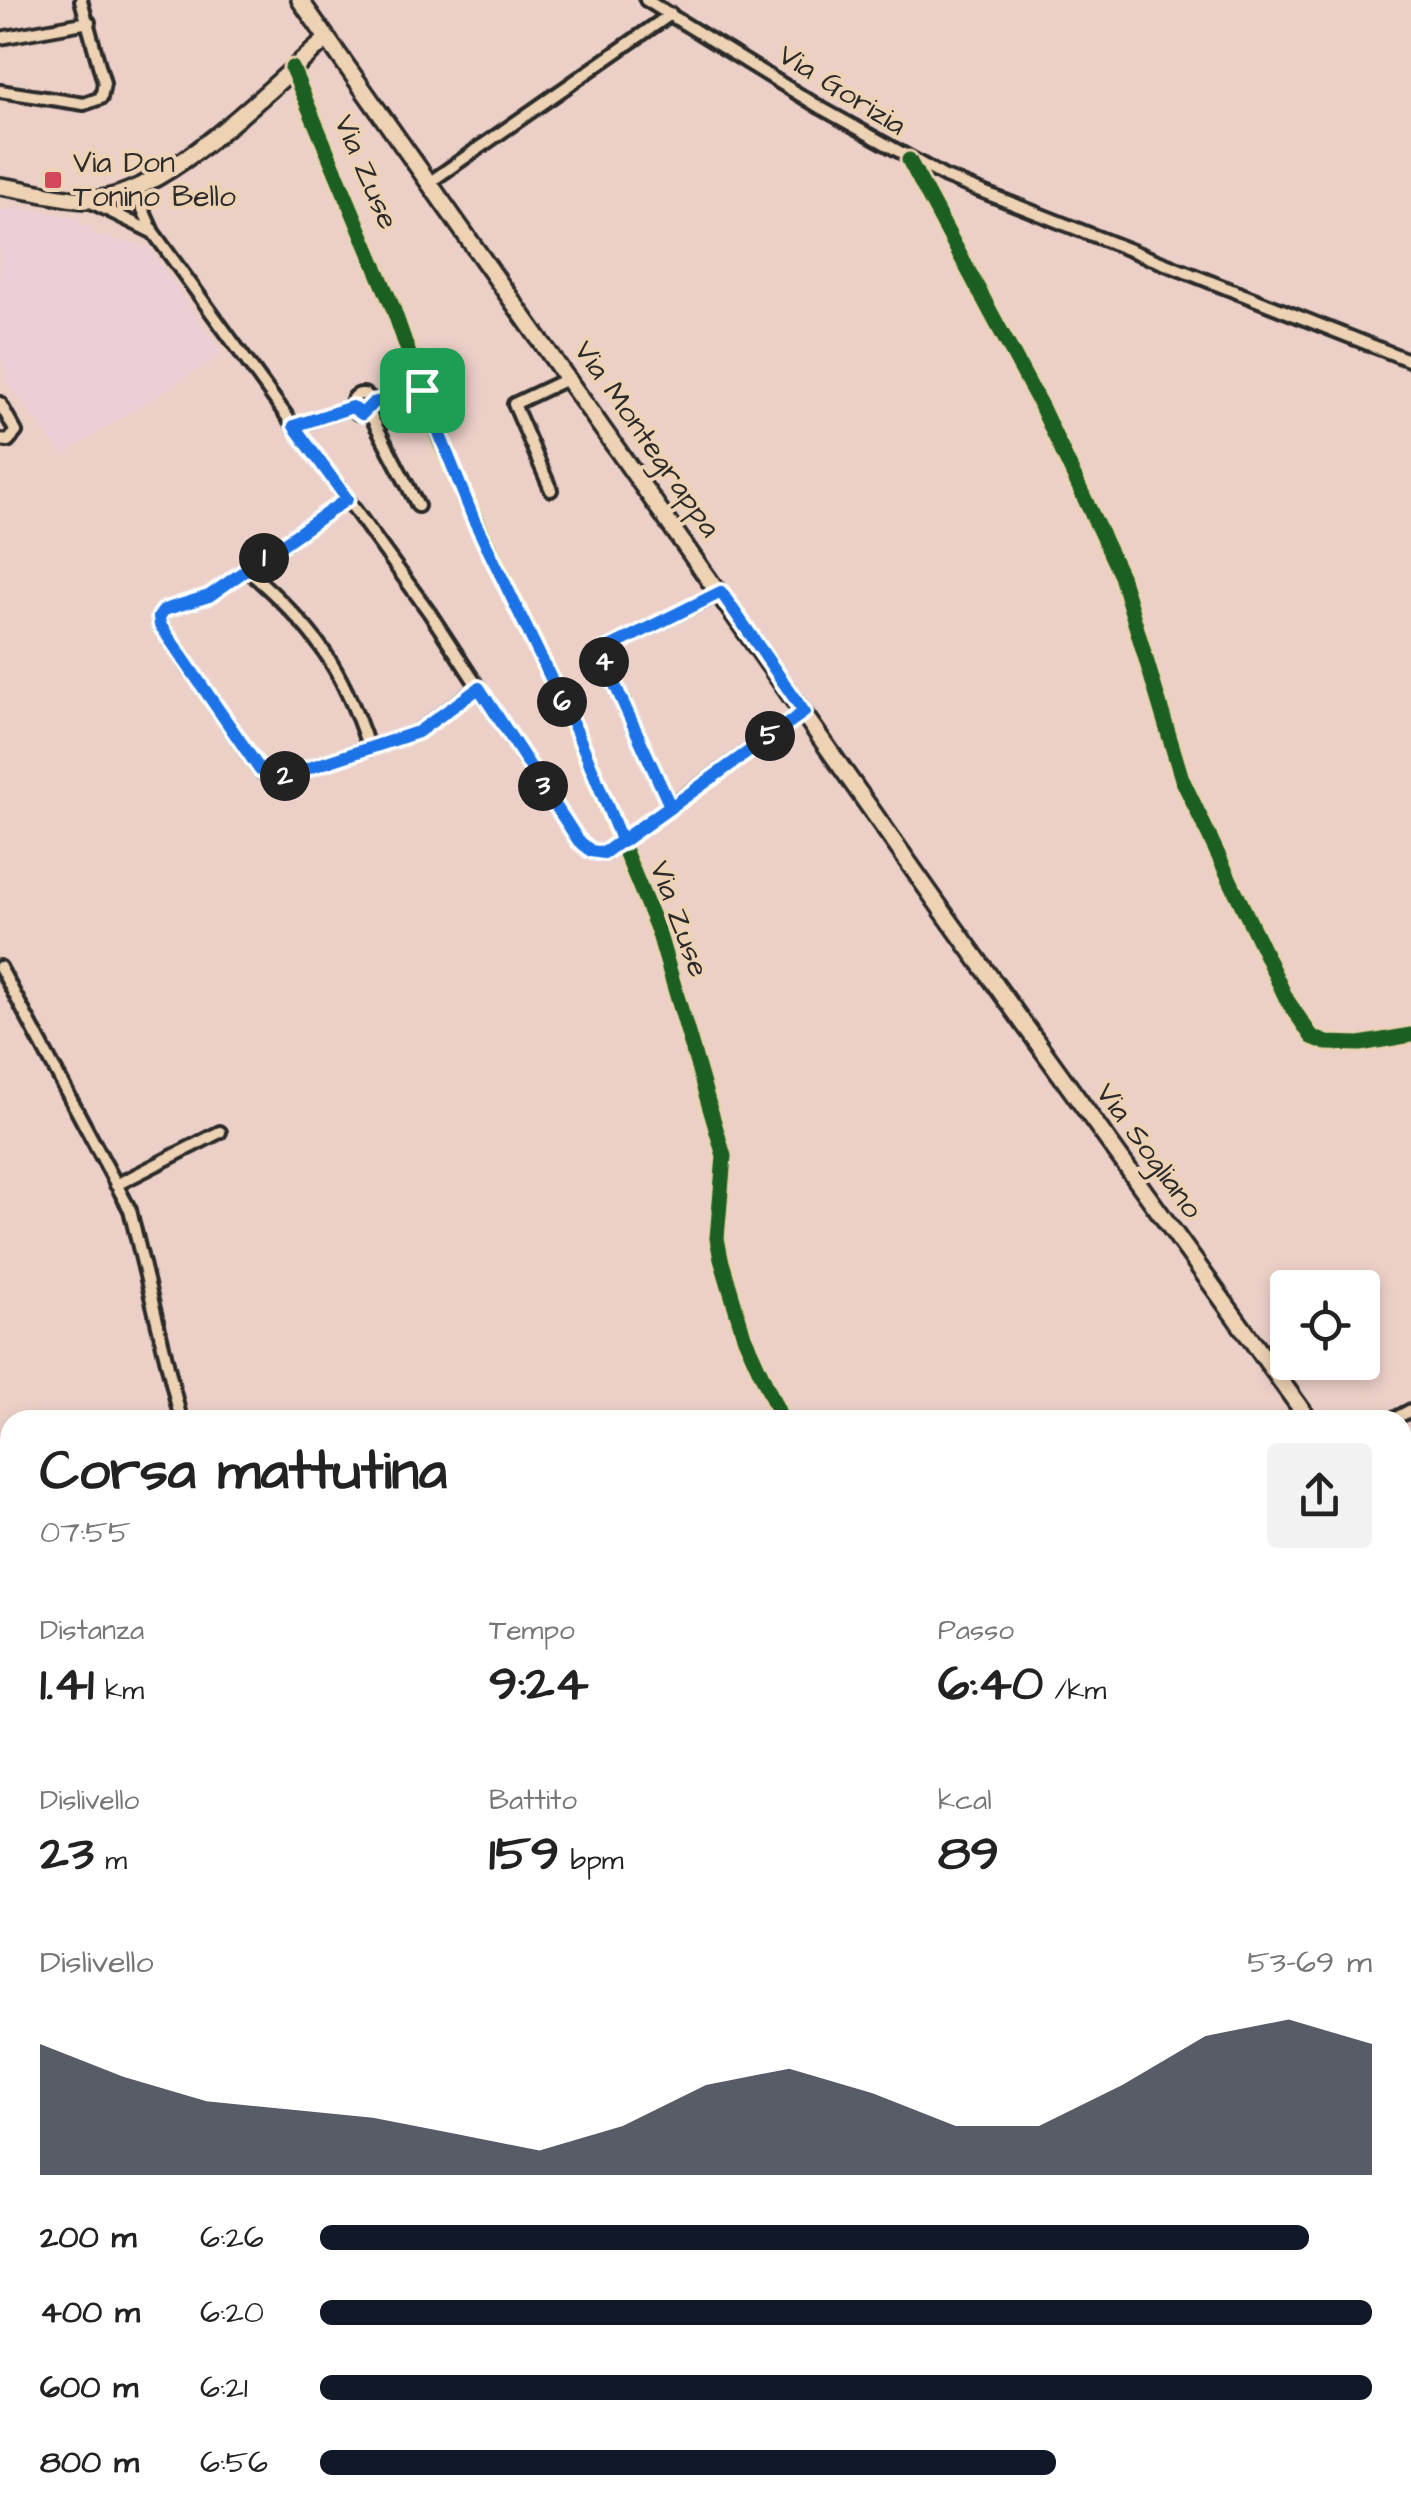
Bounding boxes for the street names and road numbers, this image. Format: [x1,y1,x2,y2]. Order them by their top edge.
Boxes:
street label: Via Gorizia [770,34,914,146]
street label: Via Zuse [323,108,409,236]
street label: Via Montegrappa [563,332,731,546]
street label: Via Zuse [639,855,719,983]
street label: Via Sogliano [1085,1074,1213,1228]

